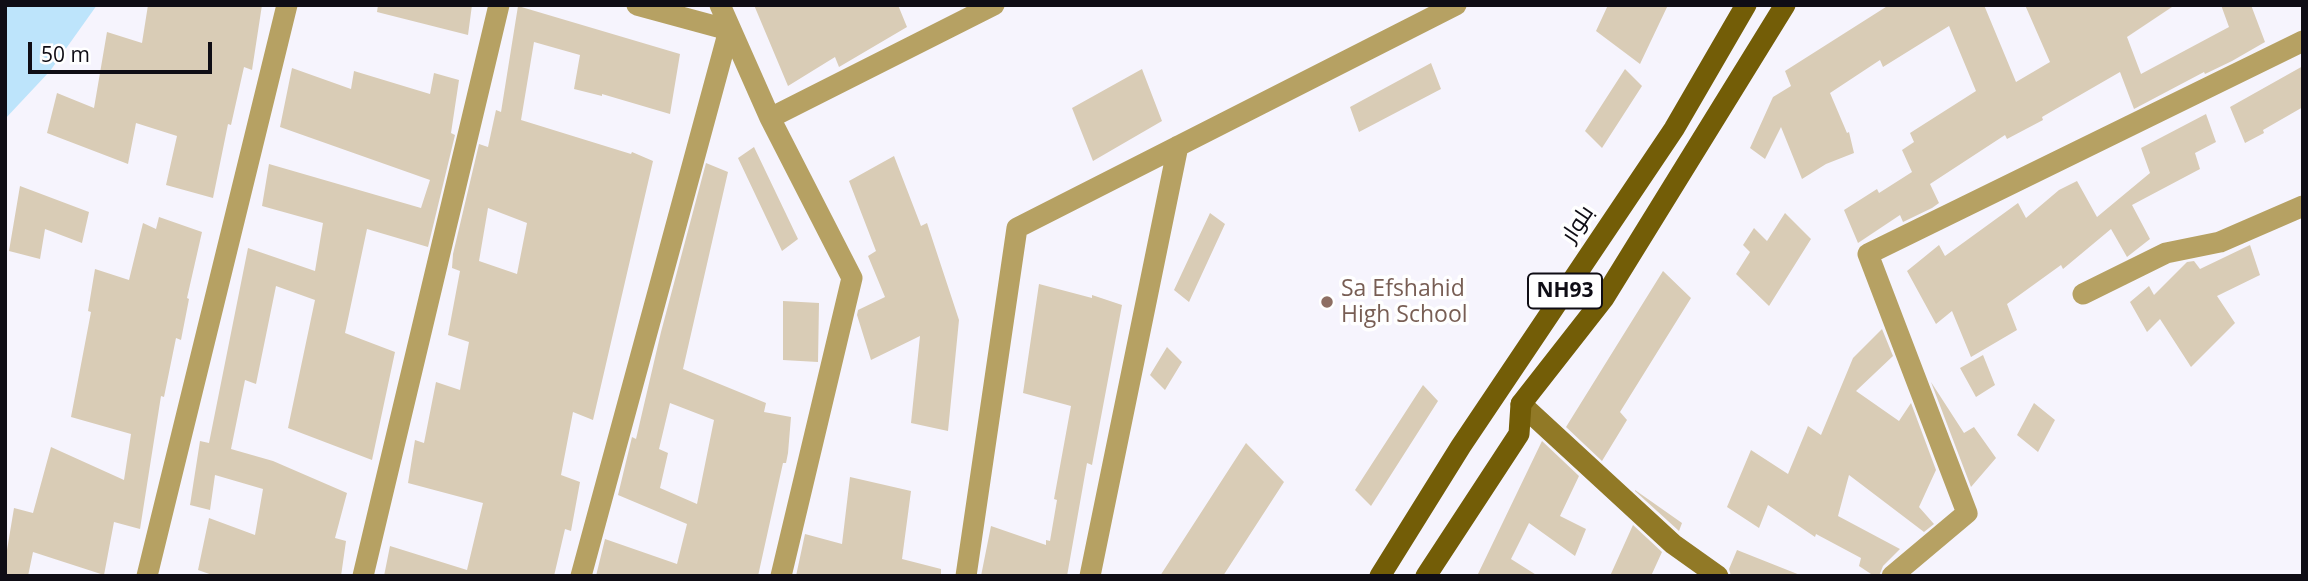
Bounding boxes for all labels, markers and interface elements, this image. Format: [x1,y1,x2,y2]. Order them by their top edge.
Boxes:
scale bar [32,28,215,72]
text: 50 m [41,40,90,68]
street label: بلوار [1556,200,1600,248]
road number: NH93 [1528,274,1602,308]
place label: Sa Efshahid High School [1341,275,1468,329]
marker: Sa Efshahid High School [1319,294,1335,310]

